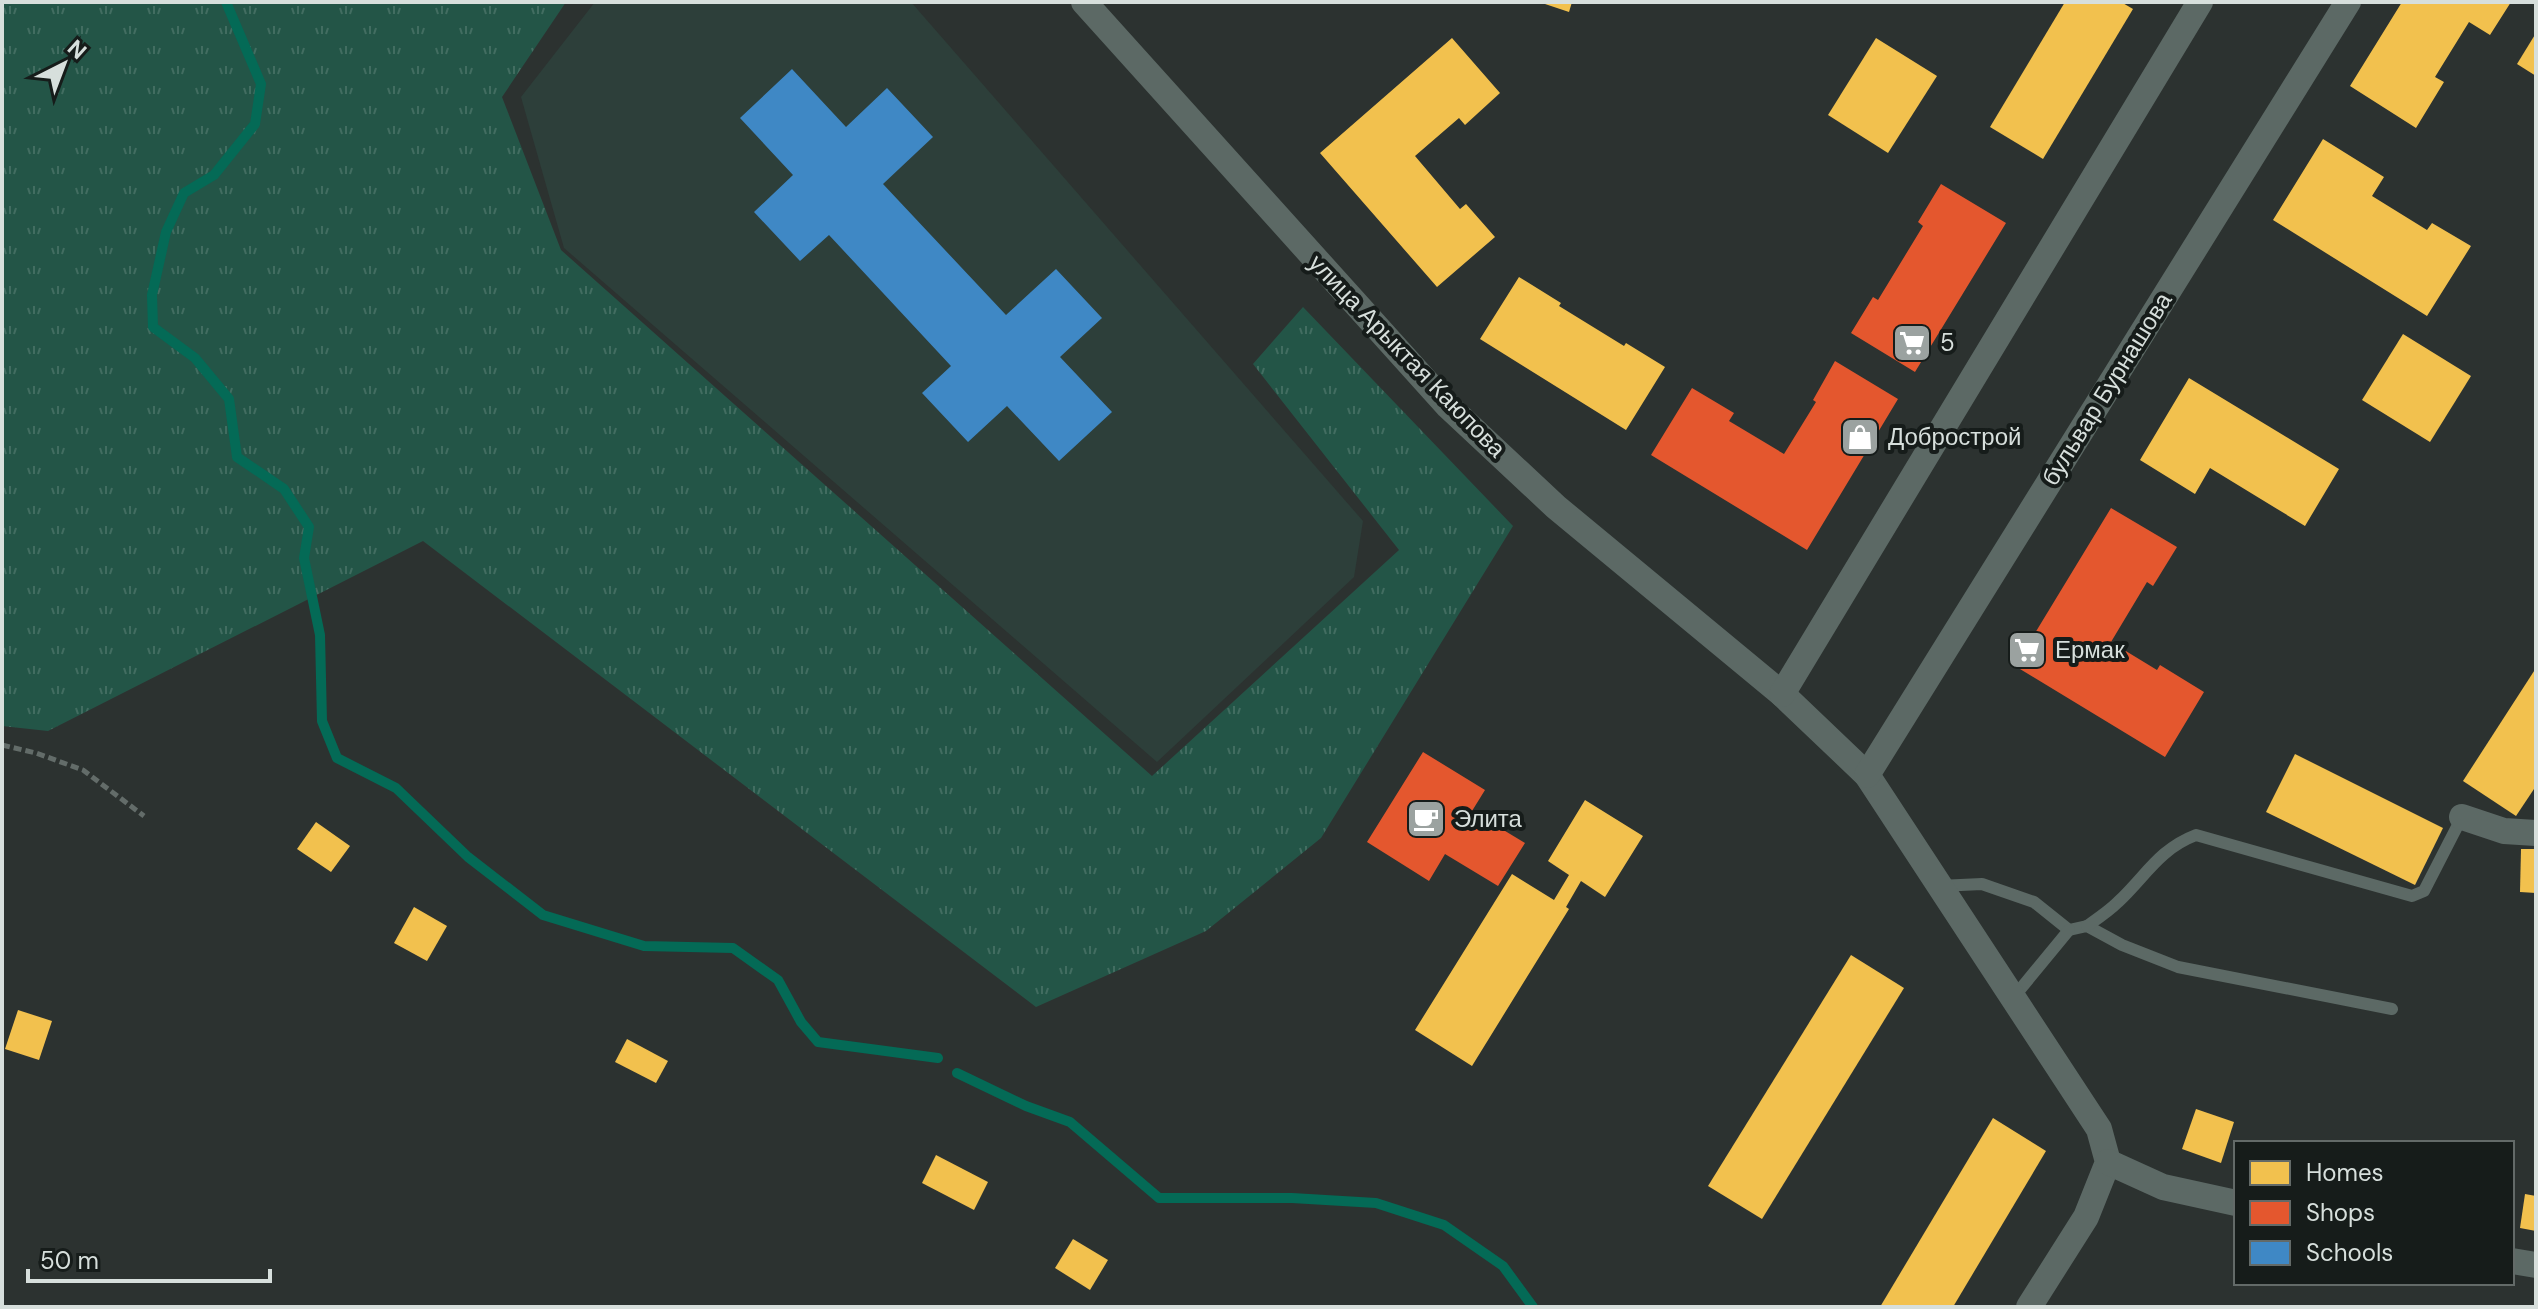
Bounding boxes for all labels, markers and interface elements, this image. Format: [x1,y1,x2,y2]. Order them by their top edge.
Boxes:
north arrow [24,24,104,104]
text: N [61,33,93,66]
street label: улица Арыктая Каюпова [1302,248,1513,464]
street label: бульвар Бурнашова [2035,286,2179,491]
supermarket icon: 5 [1891,322,1933,364]
place label: 5 [1940,327,1955,358]
shop icon: Добрострой [1839,416,1881,458]
place label: Добрострой [1888,421,2021,452]
supermarket icon: Ермак [2006,629,2048,671]
place label: Ермак [2055,634,2125,665]
cafe icon: Элита [1405,798,1447,840]
place label: Элита [1454,803,1523,834]
legend [2234,1141,2514,1285]
text: Homes [2306,1157,2384,1188]
text: Shops [2306,1197,2375,1228]
scale bar [28,1233,270,1283]
text: Schools [2306,1237,2393,1268]
text: 50 m [40,1245,99,1276]

